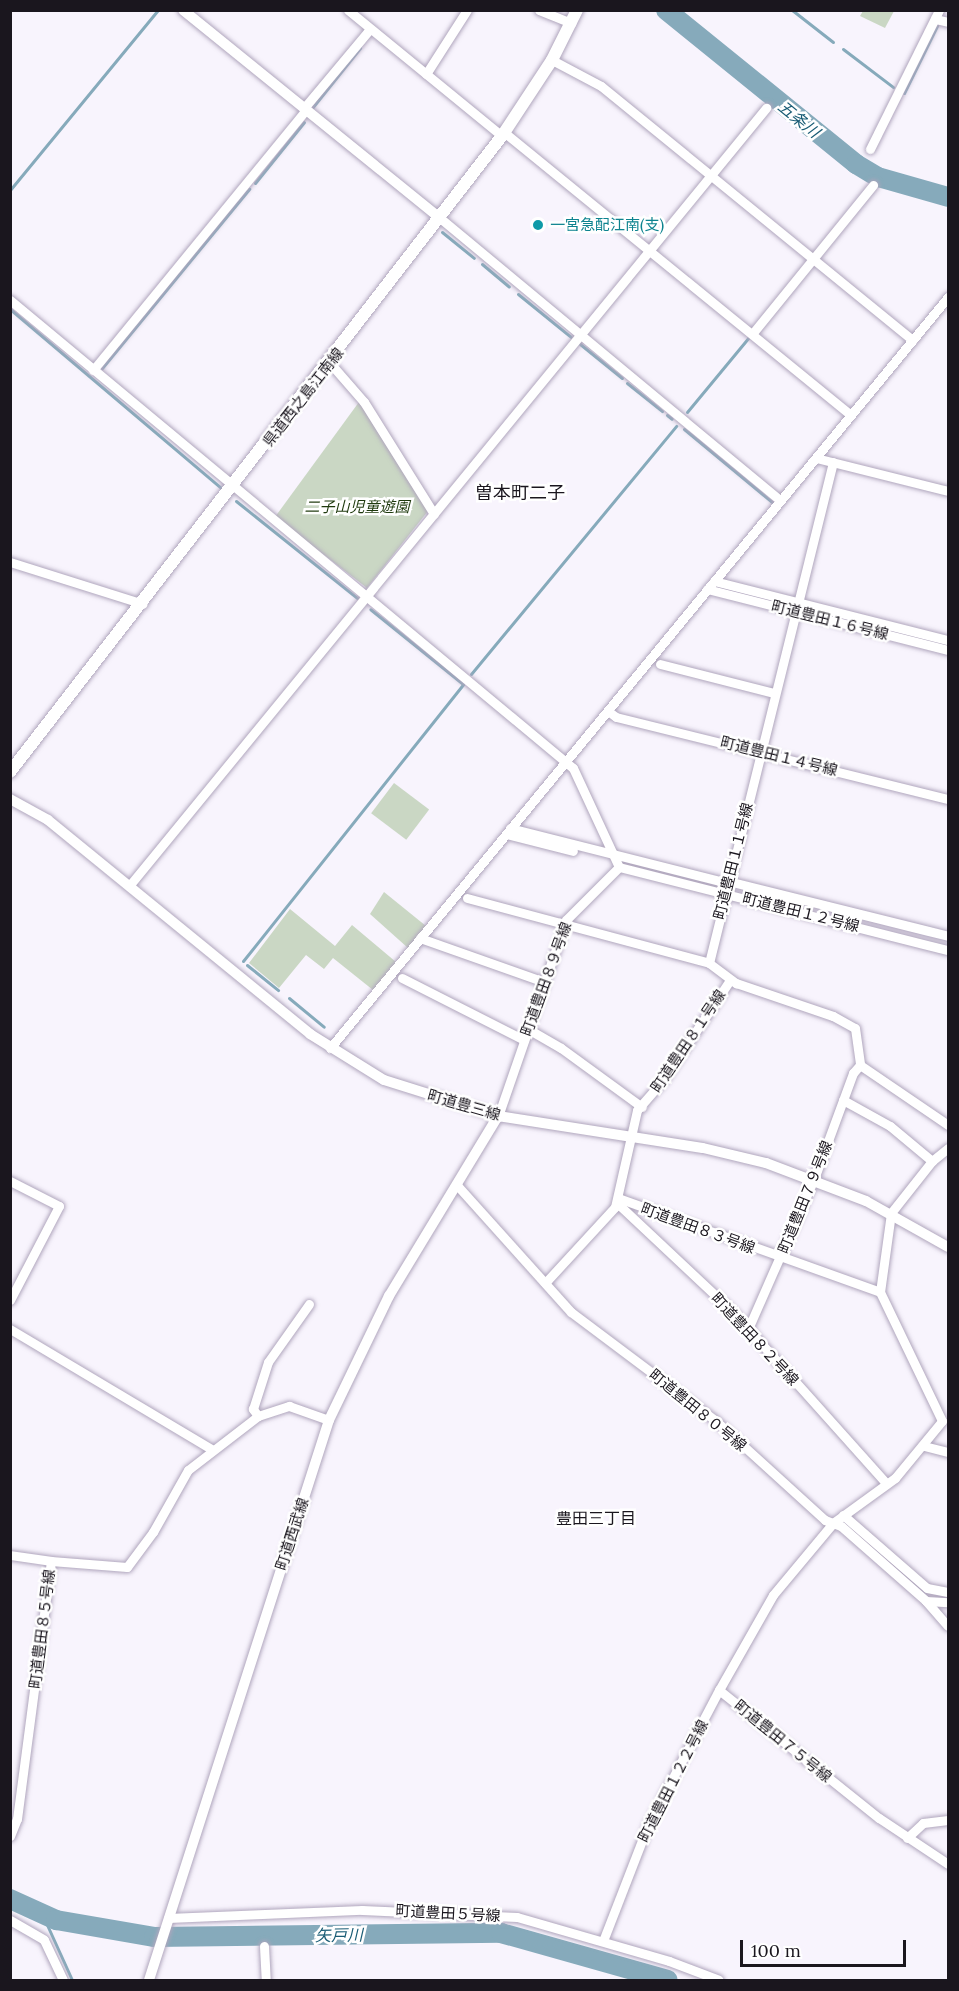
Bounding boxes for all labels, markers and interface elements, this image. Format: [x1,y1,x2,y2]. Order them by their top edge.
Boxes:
water label: 五条川 [774,96,824,142]
place label: 一宮急配江南(支) [550,216,664,234]
marker: 一宮急配江南(支) [531,218,545,232]
street label: 県道西之島江南線 [259,344,347,450]
district label: 曽本町二子 [475,482,565,504]
park label: 二子山児童遊園 [305,498,409,516]
street label: 町道豊田１６号線 [770,597,890,643]
street label: 町道豊田１４号線 [719,733,839,779]
street label: 町道豊田１１号線 [710,801,756,921]
street label: 町道豊田１２号線 [741,889,861,935]
street label: 町道豊田８９号線 [517,920,575,1038]
street label: 町道豊田８１号線 [647,986,729,1096]
street label: 町道豊三線 [425,1086,503,1124]
street label: 町道豊田７９号線 [774,1138,836,1256]
street label: 町道豊田８３号線 [639,1199,757,1257]
street label: 町道豊田８２号線 [707,1289,803,1389]
street label: 町道豊田８０号線 [646,1365,750,1455]
street label: 町道西武線 [272,1496,312,1572]
district label: 豊田三丁目 [556,1508,636,1528]
street label: 町道豊田８５号線 [26,1568,58,1690]
street label: 町道豊田７５号線 [731,1696,835,1786]
street label: 町道豊田１２２号線 [634,1717,712,1845]
street label: 町道豊田５号線 [395,1901,501,1925]
water label: 矢戸川 [315,1925,363,1945]
scale bar [743,1928,910,1966]
text: 100 m [751,1939,801,1962]

